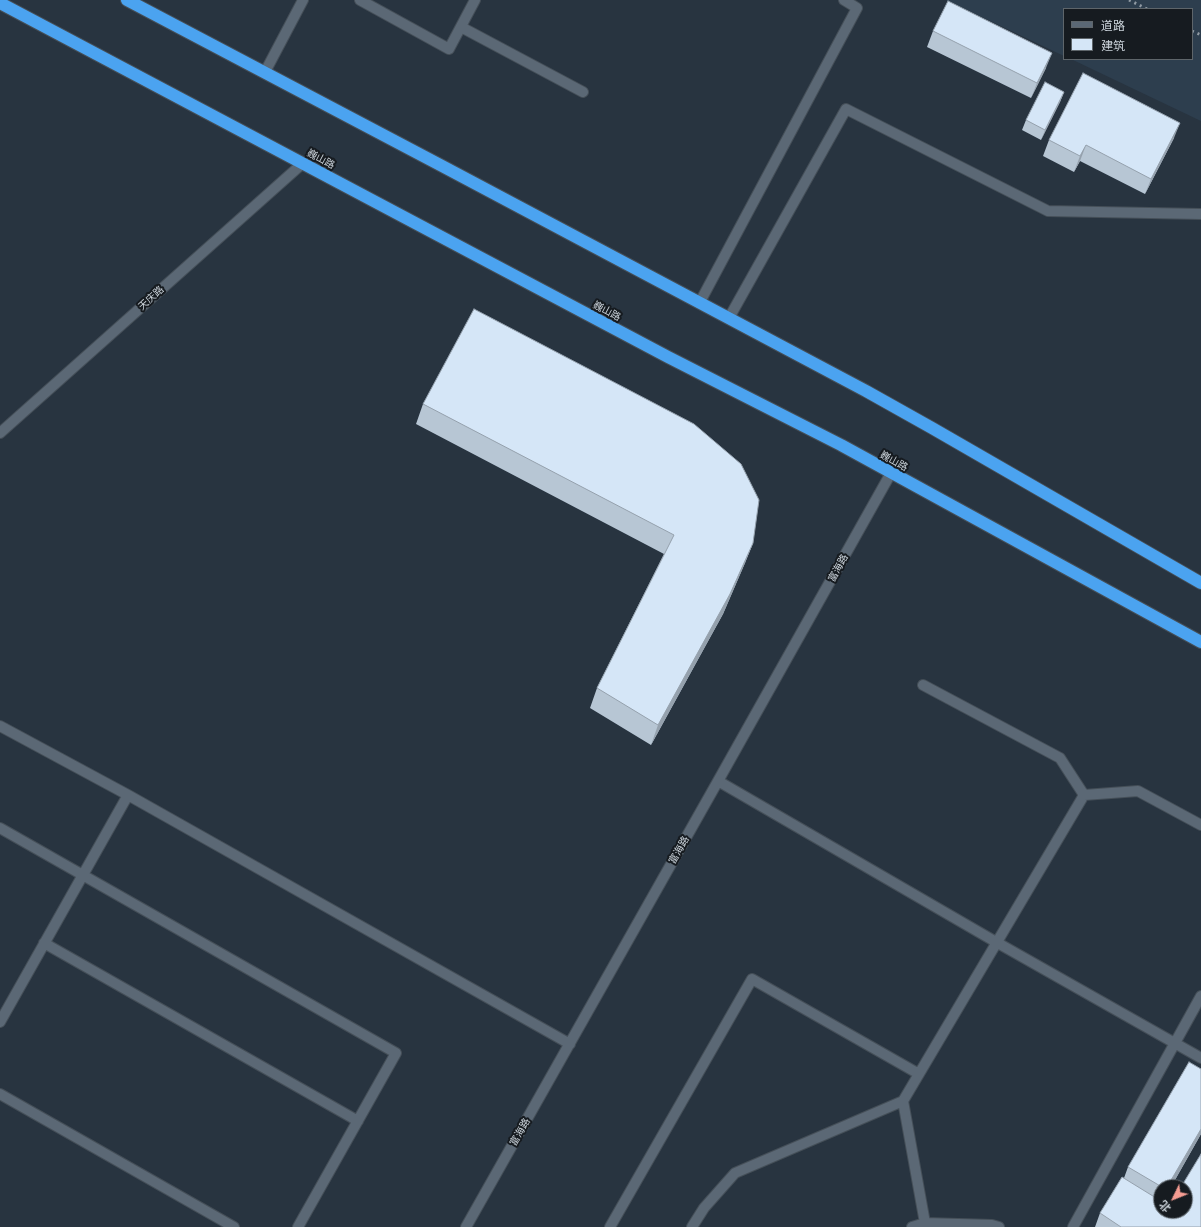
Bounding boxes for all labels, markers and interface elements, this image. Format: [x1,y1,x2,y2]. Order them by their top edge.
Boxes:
legend [1063,8,1193,60]
text: 道路 [1101,18,1125,32]
text: 建筑 [1101,38,1125,52]
street label: 巍山路 [305,147,337,171]
street label: 天庆路 [136,284,166,312]
street label: 巍山路 [591,299,623,323]
street label: 巍山路 [878,448,910,474]
street label: 富海路 [825,552,851,584]
street label: 富海路 [666,834,692,866]
street label: 富海路 [507,1116,533,1148]
north arrow [1153,1179,1193,1219]
text: 北 [1156,1198,1173,1215]

